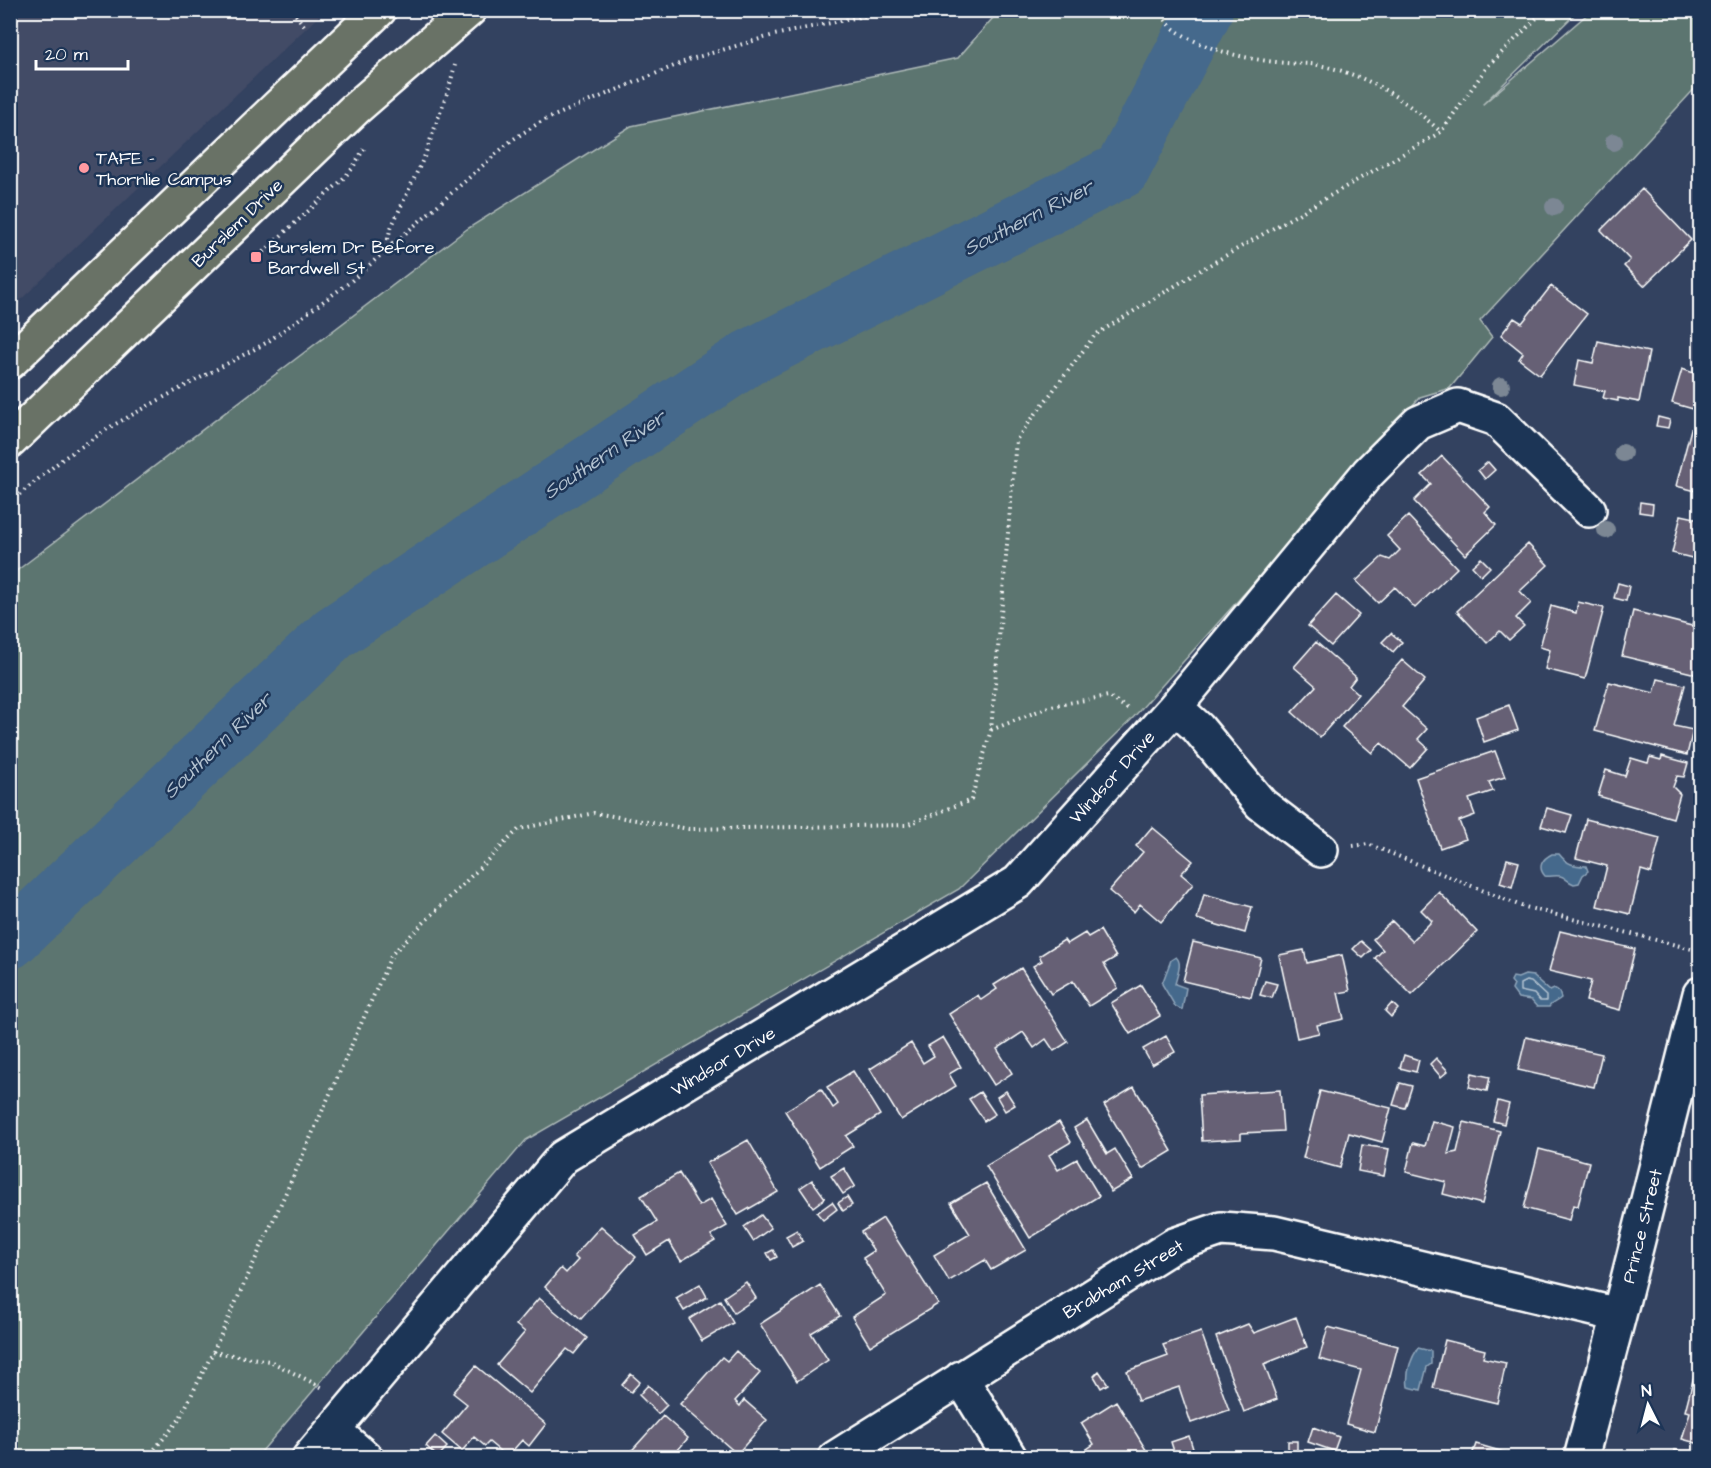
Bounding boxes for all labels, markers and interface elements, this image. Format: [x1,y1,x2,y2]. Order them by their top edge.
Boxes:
scale bar [36,33,128,71]
text: 20 m [45,42,88,67]
place label: TAFE - Thornlie Campus [96,146,232,192]
marker: TAFE - Thornlie Campus [77,161,91,175]
water label: Southern River [959,172,1100,263]
street label: Burslem Drive [186,173,289,273]
place label: Burslem Dr Before Bardwell St [268,235,435,281]
marker: Burslem Dr Before Bardwell St [249,250,263,264]
water label: Southern River [538,403,673,506]
water label: Southern River [157,685,280,805]
street label: Windsor Drive [1064,725,1161,829]
street label: Windsor Drive [666,1020,780,1102]
street label: Prince Street [1616,1166,1669,1286]
street label: Brabham Street [1058,1233,1189,1325]
north arrow [1618,1375,1678,1435]
text: N [1640,1380,1653,1403]

